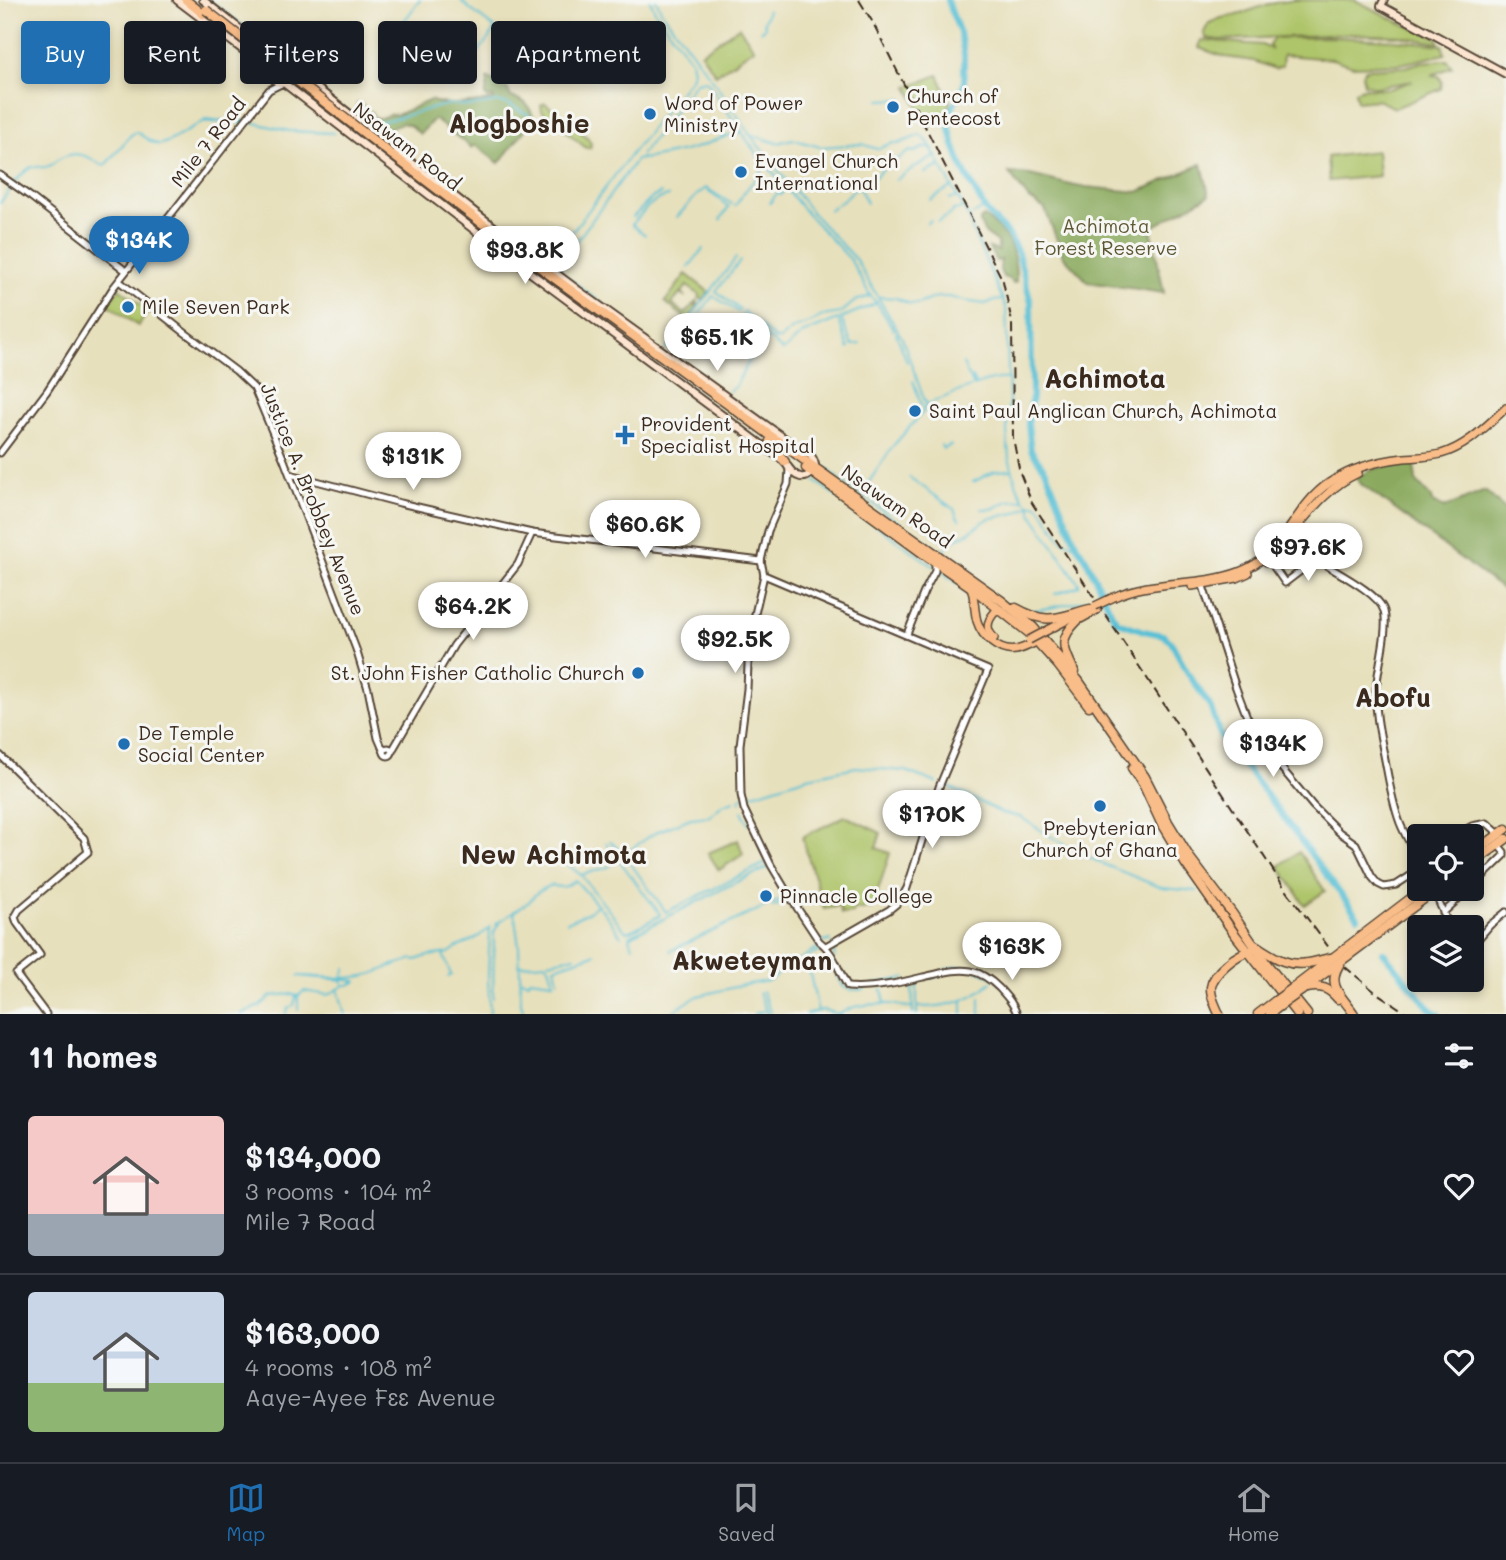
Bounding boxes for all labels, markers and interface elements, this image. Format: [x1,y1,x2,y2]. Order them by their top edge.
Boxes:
chip: Buy [21,21,110,84]
chip: Rent [124,21,226,84]
chip: Filters [240,21,364,84]
chip: New [378,21,477,84]
chip: Apartment [491,21,666,84]
place label: Church of Pentecost [907,83,1001,130]
place label: Word of Power Ministry [664,90,803,137]
street label: Mile 7 Road [165,92,251,192]
street label: Nsawam Road [348,96,466,196]
marker: Church of Pentecost [885,99,901,115]
district label: Alogboshie [448,106,590,140]
marker: Word of Power Ministry [642,106,658,122]
place label: Evangel Church International [755,148,898,195]
marker: Evangel Church International [733,164,749,180]
park label: Achimota Forest Reserve [1034,213,1178,260]
pin: $134K [90,216,188,276]
text: $134K [105,224,173,254]
pin: $93.8K [468,226,582,286]
text: $93.8K [486,234,564,264]
place label: Mile Seven Park [142,294,290,319]
marker: Mile Seven Park [120,299,136,315]
pin: $65.1K [660,314,774,373]
text: $65.1K [680,321,754,351]
district label: Achimota [1044,361,1166,395]
street label: Justice A. Brobbey Avenue [255,379,372,619]
place label: Saint Paul Anglican Church, Achimota [929,398,1277,423]
marker: Saint Paul Anglican Church, Achimota [907,403,923,419]
place label: Provident Specialist Hospital [641,411,815,458]
marker: Provident Specialist Hospital [615,425,635,445]
pin: $131K [364,433,462,492]
text: $131K [381,440,445,470]
street label: Nsawam Road [837,458,958,553]
pin: $60.6K [588,500,702,560]
text: $60.6K [605,508,685,538]
pin: $97.6K [1251,524,1365,583]
text: $97.6K [1270,531,1346,561]
pin: $64.2K [416,582,530,642]
text: $64.2K [434,590,512,620]
pin: $92.5K [678,616,792,675]
text: $92.5K [697,623,773,653]
place label: St. John Fisher Catholic Church [331,660,624,685]
marker: St. John Fisher Catholic Church [630,665,646,681]
district label: Abofu [1355,680,1431,714]
place label: De Temple Social Center [138,720,265,767]
pin: $134K [1224,720,1322,779]
text: $134K [1239,727,1307,757]
marker: De Temple Social Center [116,736,132,752]
pin: $170K [883,790,981,850]
text: $170K [898,798,966,828]
marker: Prebyterian Church of Ghana [1092,798,1108,814]
place label: Prebyterian Church of Ghana [1022,815,1178,862]
map controls [1407,824,1484,992]
button: locate [1407,824,1484,901]
district label: New Achimota [461,837,647,871]
place label: Pinnacle College [780,883,933,908]
marker: Pinnacle College [758,888,774,904]
button: layers [1407,915,1484,992]
pin: $163K [963,922,1061,982]
text: $163K [978,930,1046,960]
district label: Akweteyman [672,943,832,977]
text: 11 homes [28,1036,158,1076]
icon: filters [1440,1037,1478,1075]
text: $134,000 [245,1136,381,1176]
icon: home [84,1144,168,1228]
icon: heart [1440,1167,1478,1205]
text: 3 rooms · 104 m² [245,1176,431,1206]
text: Mile 7 Road [245,1206,375,1236]
text: $163,000 [245,1312,380,1352]
icon: home [84,1320,168,1404]
icon: heart [1440,1343,1478,1381]
text: 4 rooms · 108 m² [245,1352,432,1382]
text: Aaye-Ayee Fɛɛ Avenue [245,1382,496,1412]
tab: Map [227,1479,265,1546]
tab: Saved [718,1479,775,1546]
tab: Home [1228,1479,1279,1546]

